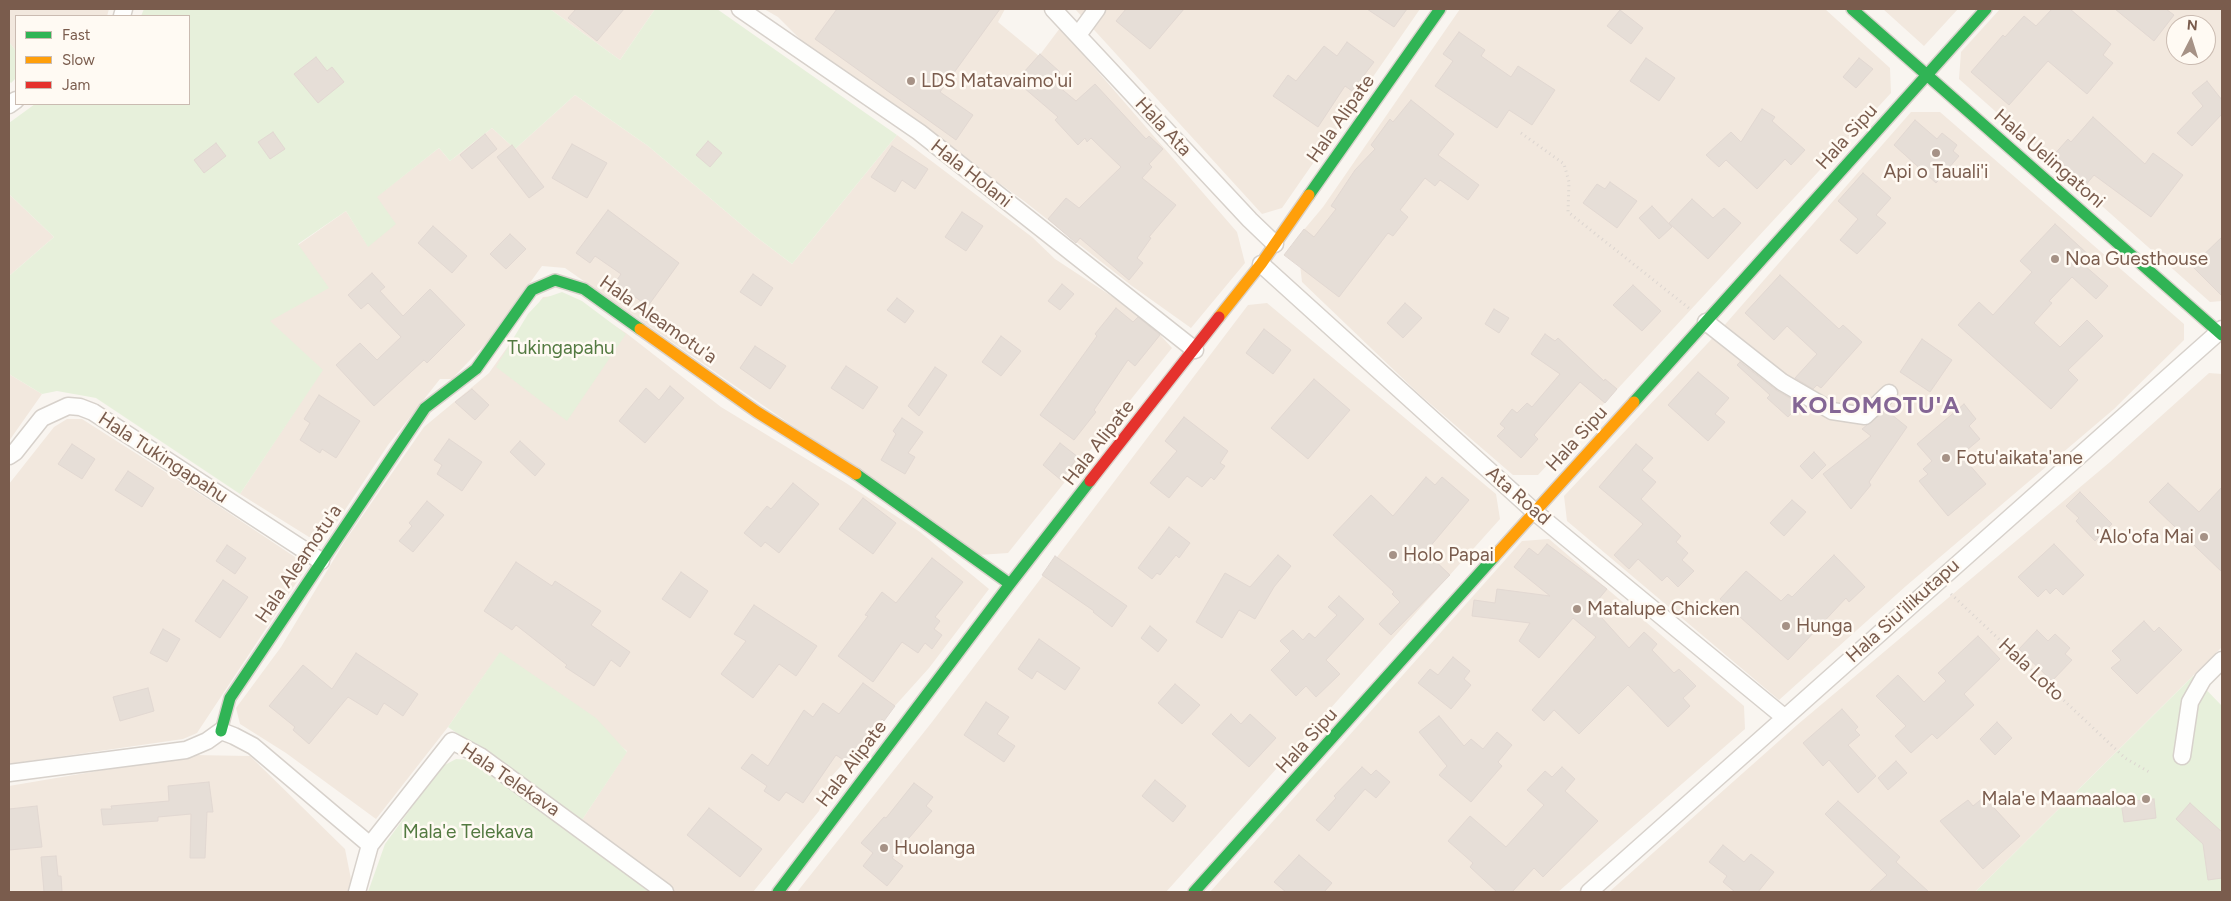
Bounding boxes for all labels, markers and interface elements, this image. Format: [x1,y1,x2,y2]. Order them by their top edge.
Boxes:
legend [15,15,190,105]
north arrow [2166,15,2216,65]
text: N [2186,17,2198,34]
text: Fast [62,26,90,44]
text: Slow [62,51,95,69]
place label: LDS Matavaimo'ui [921,70,1073,92]
street label: Hala Alipate [1302,71,1380,167]
marker: LDS Matavaimo'ui [905,75,917,87]
text: Jam [62,76,90,94]
street label: Hala Ata [1130,93,1196,161]
street label: Hala Sipu [1812,99,1882,175]
street label: Hala Uelingatoni [1989,105,2109,213]
street label: Hala Holani [926,135,1016,213]
marker: Api o Tauali'i [1930,147,1942,159]
place label: Api o Tauali'i [1883,161,1989,183]
place label: Noa Guesthouse [2065,248,2208,270]
marker: Noa Guesthouse [2049,253,2061,265]
street label: Hala Aleamotu'a [595,271,721,369]
park label: Tukingapahu [507,337,615,359]
district label: KOLOMOTU'A [1790,392,1962,420]
street label: Hala Alipate [1058,396,1140,490]
street label: Hala Sipu [1542,401,1612,477]
street label: Hala Tukingapahu [94,408,232,508]
place label: Fotu'aikata'ane [1956,447,2083,469]
marker: Fotu'aikata'ane [1940,452,1952,464]
street label: Ata Road [1481,462,1555,530]
street label: Hala Aleamotu'a [251,500,347,628]
place label: 'Alo'ofa Mai [2096,526,2194,548]
marker: 'Alo'ofa Mai [2198,531,2210,543]
place label: Holo Papai [1403,544,1494,566]
marker: Holo Papai [1387,549,1399,561]
street label: Hala Siu'ilikutapu [1842,554,1964,668]
place label: Matalupe Chicken [1587,598,1740,620]
marker: Matalupe Chicken [1571,603,1583,615]
place label: Hunga [1796,615,1852,637]
marker: Hunga [1780,620,1792,632]
street label: Hala Loto [1993,634,2069,706]
street label: Hala Sipu [1272,703,1342,779]
street label: Hala Alipate [812,716,892,812]
street label: Hala Telekava [456,738,564,822]
place label: Mala'e Maamaaloa [1982,788,2136,810]
marker: Mala'e Maamaaloa [2140,793,2152,805]
park label: Mala'e Telekava [403,821,533,843]
place label: Huolanga [894,837,975,859]
marker: Huolanga [878,842,890,854]

